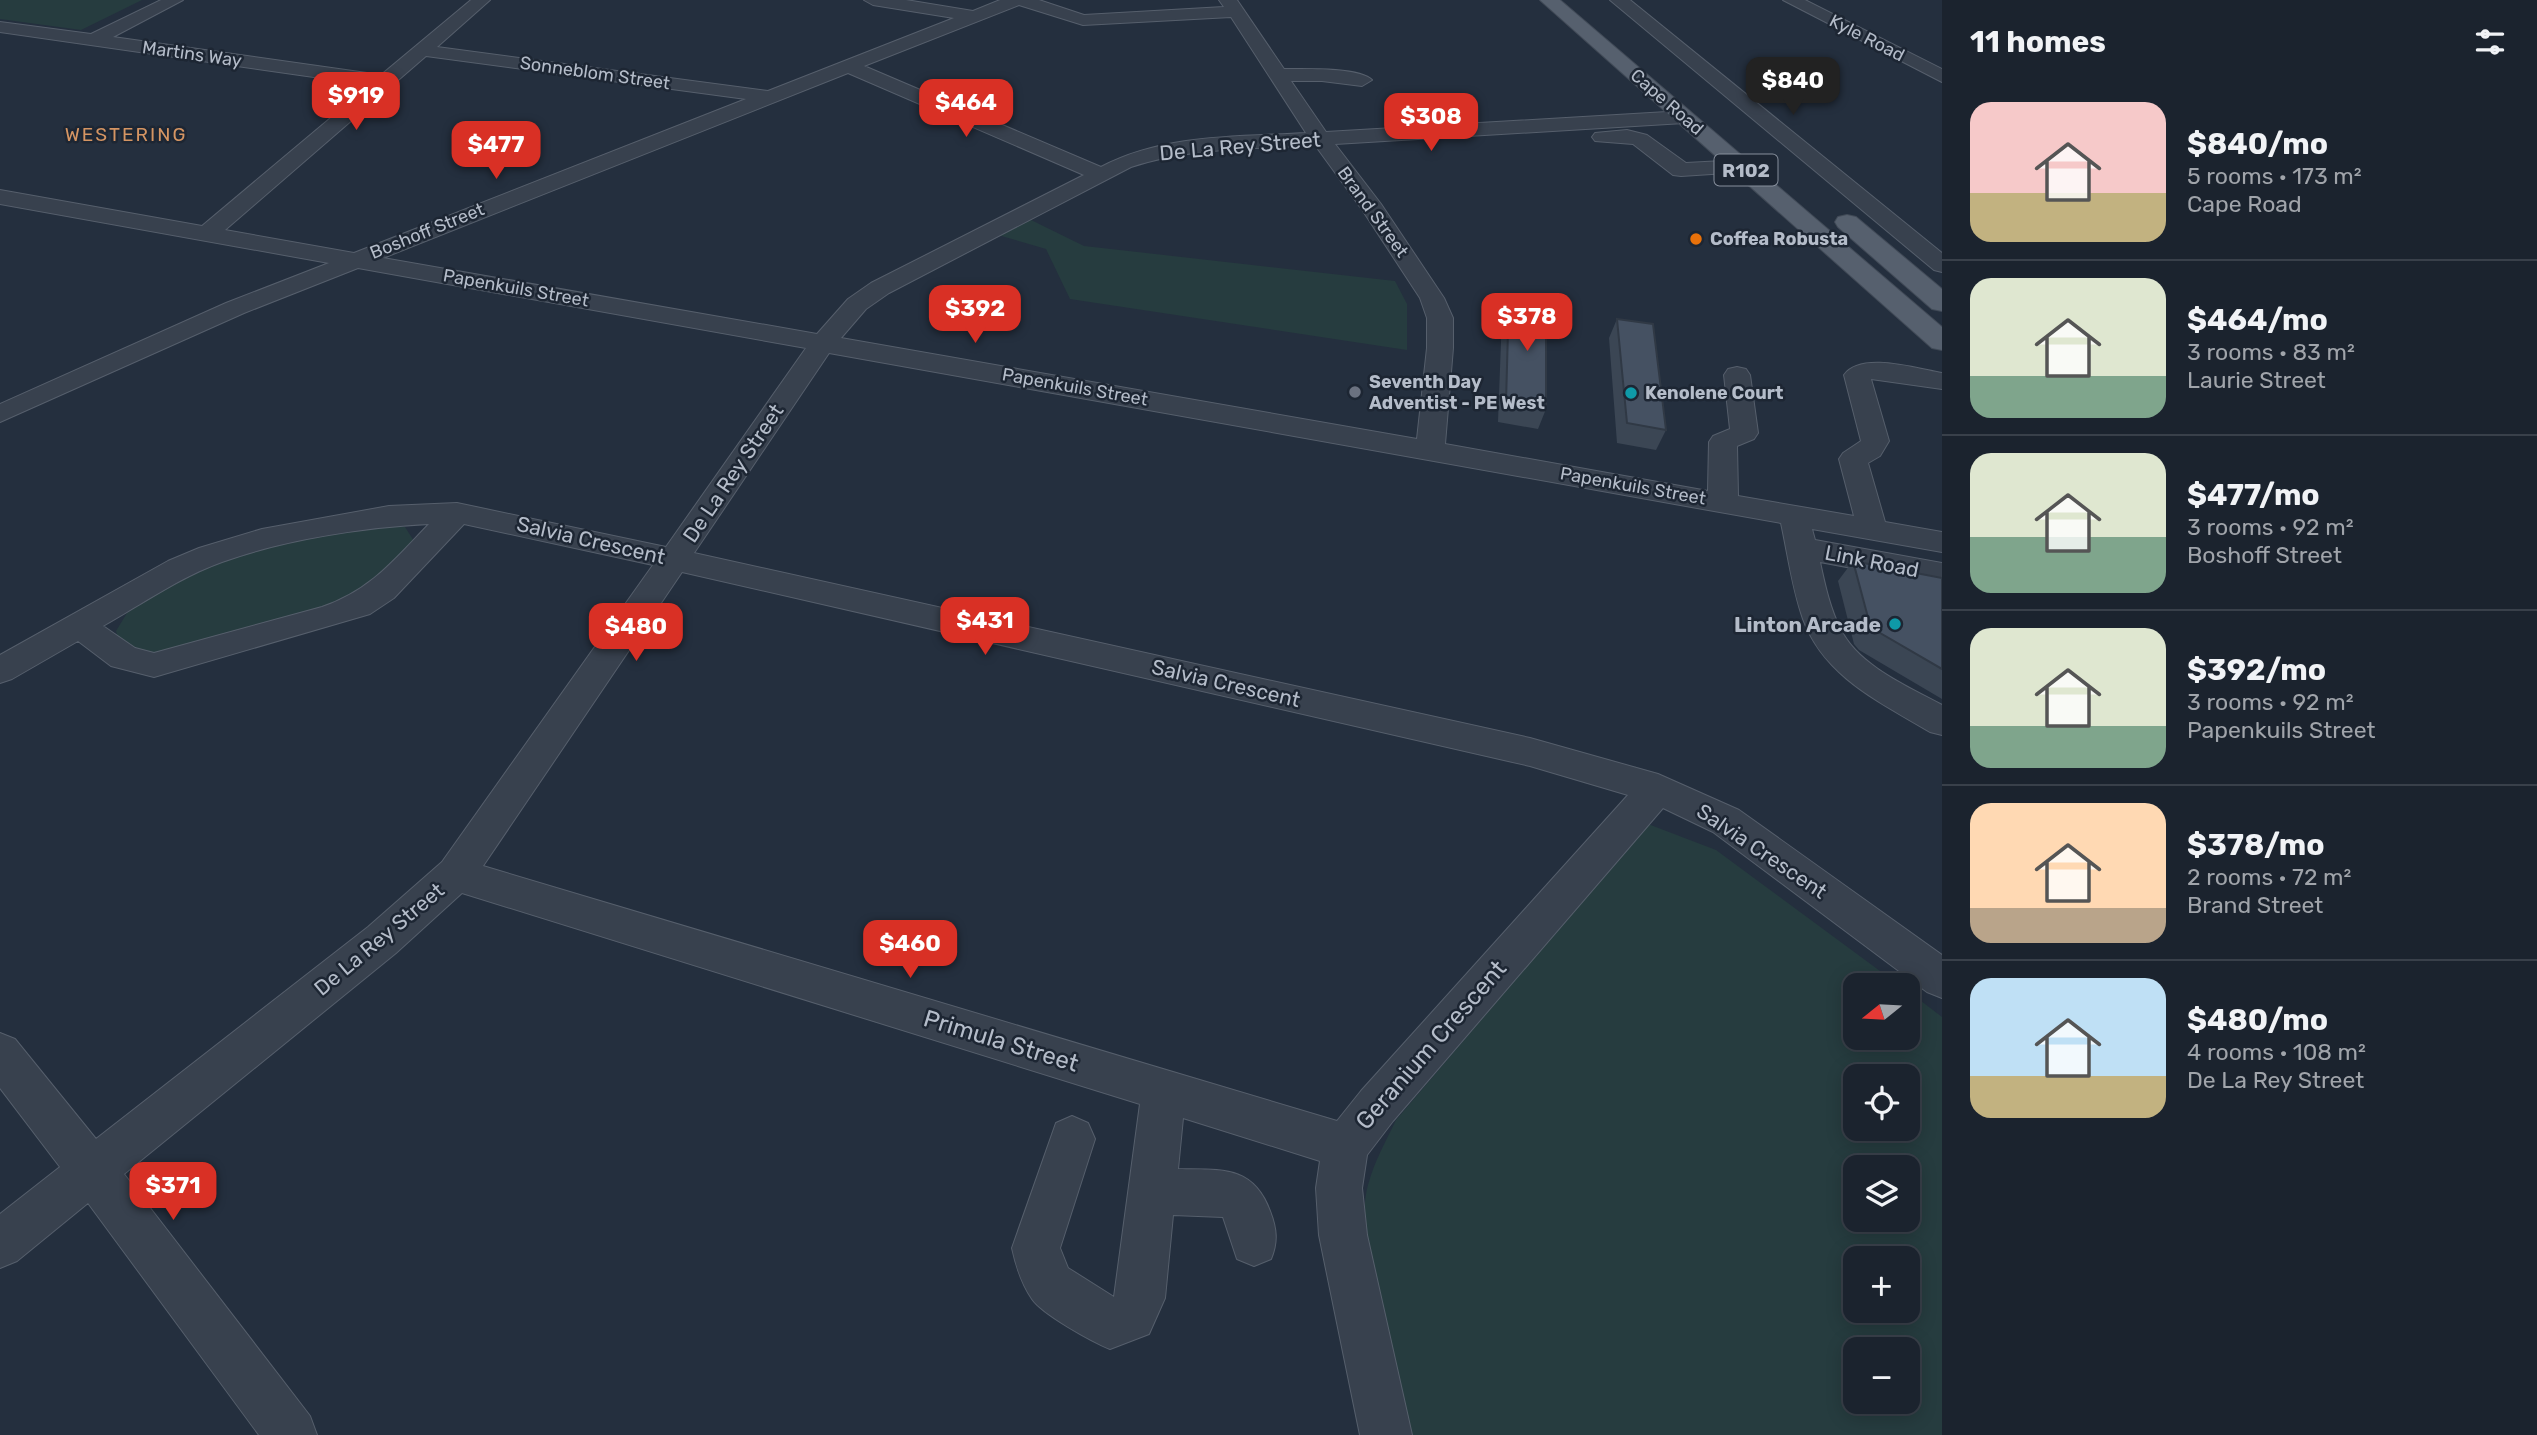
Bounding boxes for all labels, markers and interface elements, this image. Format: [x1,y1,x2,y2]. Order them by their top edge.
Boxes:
street label: Kyle Road [1826,10,1908,66]
icon: filters [2471,23,2509,61]
text: 11 homes [1970,24,2106,60]
street label: Martins Way [141,36,243,72]
street label: Sonneblom Street [519,52,671,94]
pin: $840 [1752,58,1834,117]
street label: Cape Road [1626,64,1708,140]
text: $840 [1762,66,1824,94]
pin: $919 [315,72,397,132]
pin: $464 [925,80,1007,139]
text: $919 [328,81,384,109]
text: $464 [935,88,997,116]
pin: $308 [1390,94,1472,153]
text: $308 [1400,102,1462,130]
pin: $477 [455,122,537,181]
district label: WESTERING [65,123,187,146]
street label: De La Rey Street [1158,126,1322,166]
text: $840/mo [2187,126,2328,162]
text: $477 [468,130,524,158]
icon: home [2026,130,2110,214]
road number: R102 [1714,154,1778,186]
street label: Brand Street [1333,162,1413,262]
text: 5 rooms · 173 m² [2187,162,2362,190]
text: Cape Road [2187,190,2302,218]
street label: Boshoff Street [367,198,487,264]
place label: Coffea Robusta [1710,228,1848,250]
marker: Coffea Robusta [1688,231,1704,247]
street label: Papenkuils Street [441,264,591,312]
pin: $392 [934,286,1016,345]
text: $392 [945,294,1005,322]
pin: $378 [1486,294,1568,353]
text: $378 [1497,302,1557,330]
text: $464/mo [2187,302,2328,338]
icon: home [2026,306,2110,390]
text: 3 rooms · 83 m² [2187,338,2355,366]
street label: Papenkuils Street [1000,363,1150,411]
text: Laurie Street [2187,366,2326,394]
place label: Seventh Day Adventist - PE West [1369,371,1545,414]
place label: Kenolene Court [1645,382,1783,404]
marker: Seventh Day Adventist - PE West [1347,384,1363,400]
marker: Kenolene Court [1623,385,1639,401]
street label: De La Rey Street [677,399,789,547]
street label: Papenkuils Street [1558,462,1708,510]
text: $477/mo [2187,477,2320,513]
icon: home [2026,481,2110,565]
street label: Salvia Crescent [514,511,668,569]
text: 3 rooms · 92 m² [2187,513,2353,541]
street label: Link Road [1823,540,1921,582]
text: Boshoff Street [2187,541,2342,569]
pin: $431 [944,598,1026,657]
pin: $480 [595,604,677,663]
text: $431 [956,606,1014,634]
text: $480 [605,612,667,640]
place label: Linton Arcade [1734,612,1881,637]
marker: Linton Arcade [1887,616,1903,632]
text: $392/mo [2187,652,2326,688]
street label: Salvia Crescent [1149,654,1303,712]
icon: home [2026,656,2110,740]
text: 3 rooms · 92 m² [2187,688,2353,716]
text: Papenkuils Street [2187,716,2375,744]
street label: Salvia Crescent [1692,798,1832,904]
text: $378/mo [2187,827,2324,863]
icon: home [2026,831,2110,915]
text: 2 rooms · 72 m² [2187,863,2351,891]
street label: De La Rey Street [309,877,449,1001]
text: Brand Street [2187,891,2323,919]
pin: $460 [869,920,951,980]
text: $460 [879,929,941,957]
street label: Geranium Crescent [1350,955,1512,1135]
north arrow [1843,973,1920,1050]
map controls [1843,973,1920,1414]
text: $480/mo [2187,1002,2328,1038]
street label: Primula Street [920,1004,1082,1078]
icon: home [2026,1006,2110,1090]
text: 4 rooms · 108 m² [2187,1038,2366,1066]
button: locate [1843,1064,1920,1141]
text: De La Rey Street [2187,1066,2364,1094]
button: layers [1843,1155,1920,1232]
pin: $371 [132,1162,214,1222]
text: $371 [145,1171,201,1199]
button: + [1843,1246,1920,1323]
button: − [1843,1337,1920,1414]

